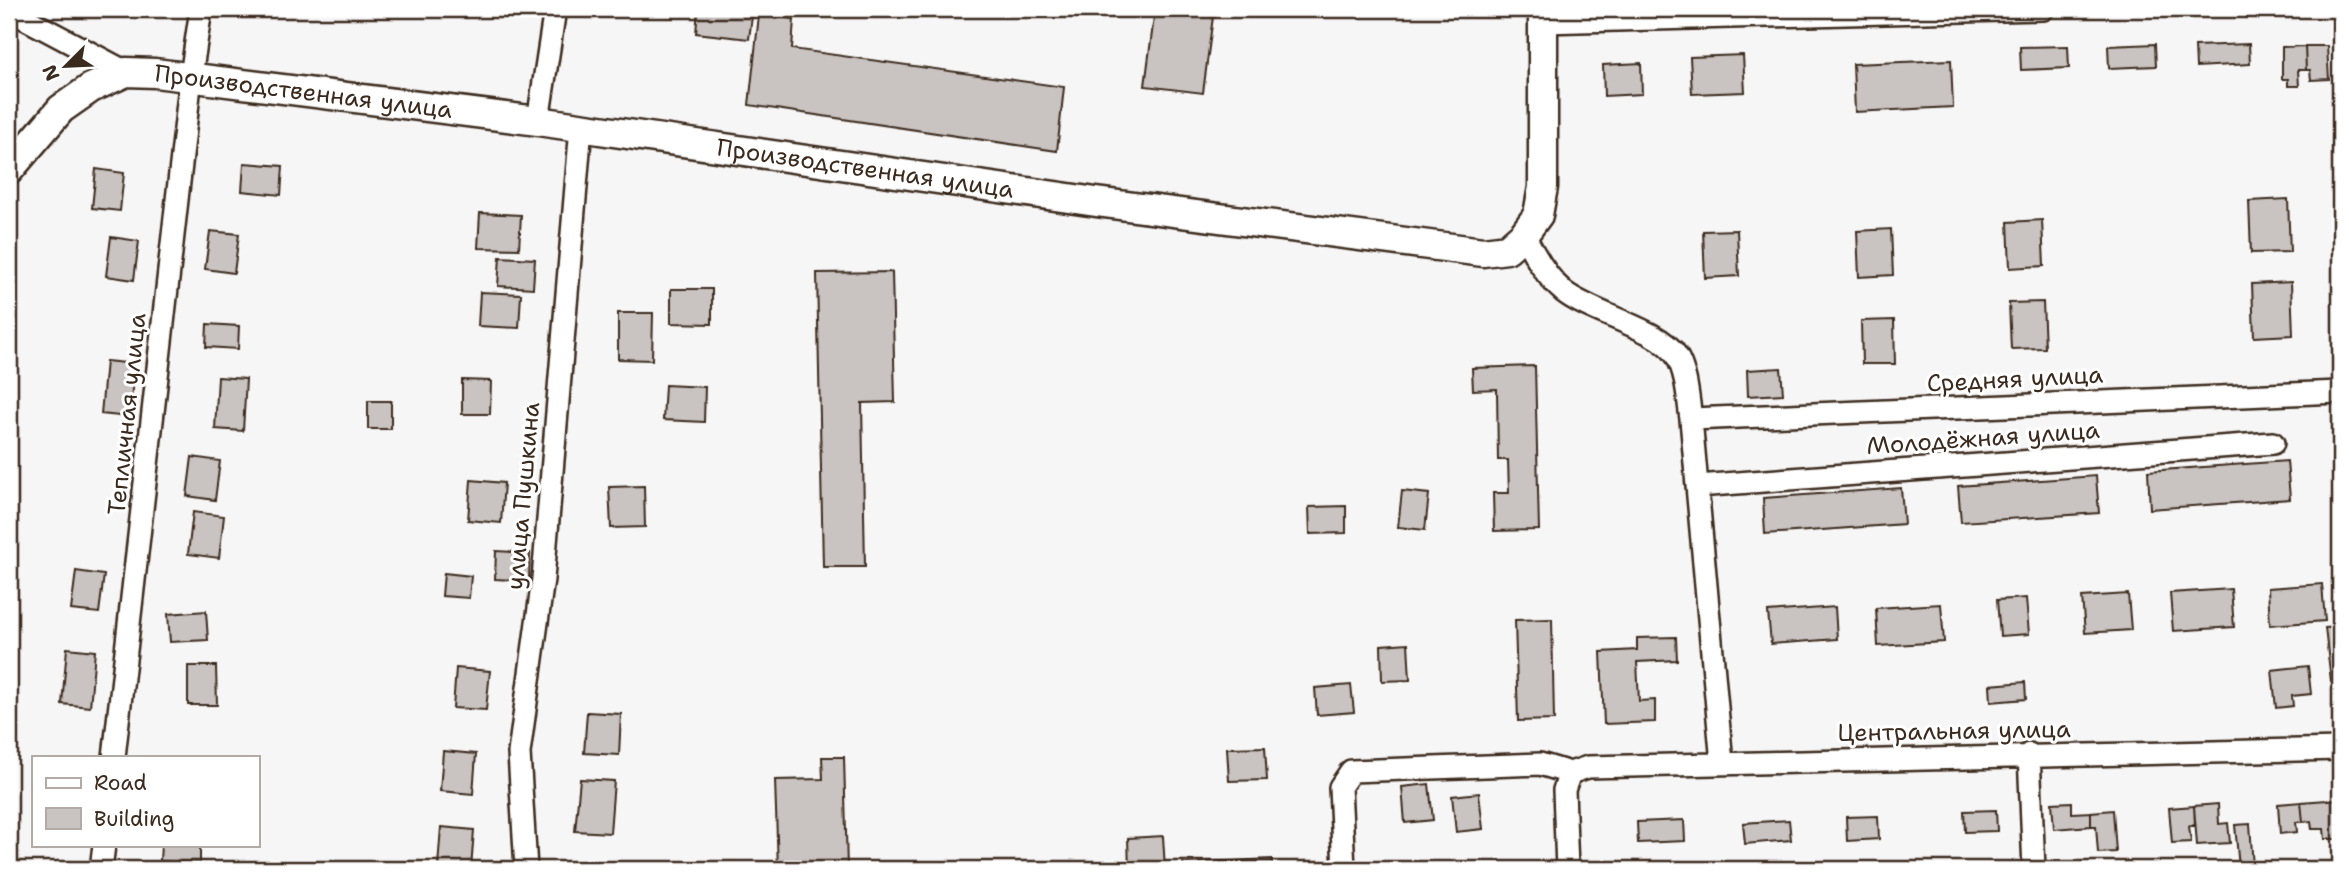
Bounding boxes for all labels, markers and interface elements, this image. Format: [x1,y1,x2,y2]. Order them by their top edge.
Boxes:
north arrow [32,32,102,102]
street label: Производственная улица [153,57,454,126]
text: N [36,61,65,85]
street label: Производственная улица [715,131,1016,206]
street label: Тепличная улица [100,311,154,517]
street label: Средняя улица [1926,358,2104,400]
street label: улица Пушкина [499,401,547,591]
street label: Молодёжная улица [1865,414,2101,462]
street label: Центральная улица [1837,713,2071,749]
legend [32,756,259,846]
text: Road [94,769,147,797]
text: Building [94,805,174,833]

